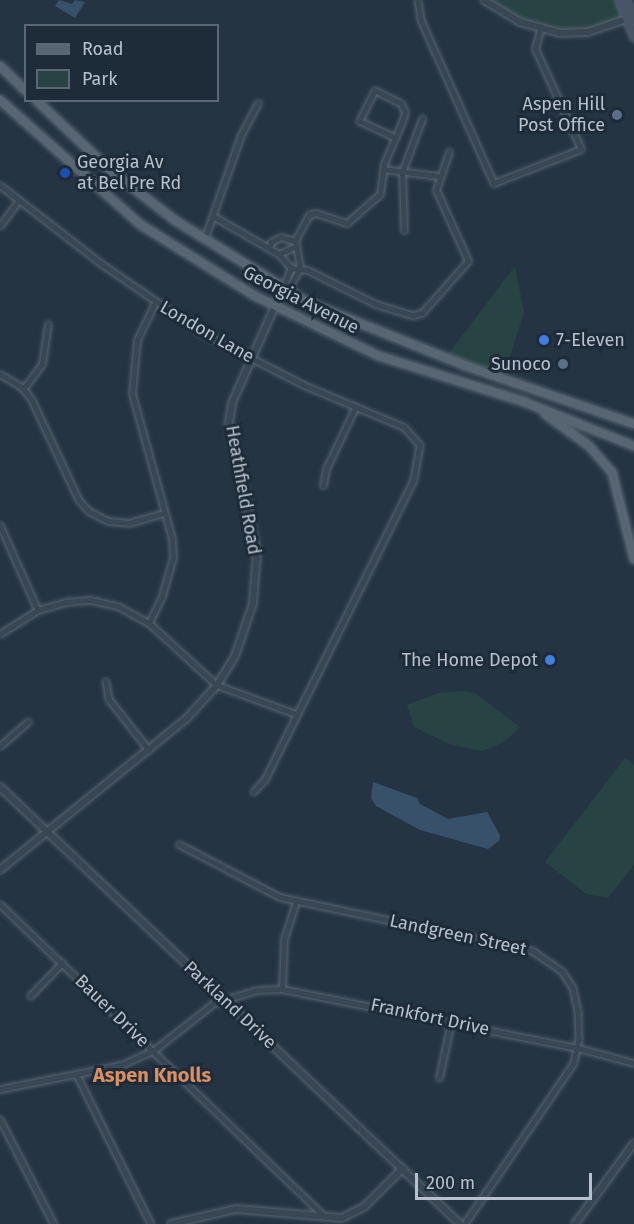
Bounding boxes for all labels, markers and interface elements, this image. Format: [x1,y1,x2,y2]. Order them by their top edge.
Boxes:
legend [24,24,219,102]
text: Road [82,38,124,60]
text: Park [82,68,117,90]
place label: Aspen Hill Post Office [518,94,605,136]
marker: Aspen Hill Post Office [610,108,624,122]
place label: Georgia Av at Bel Pre Rd [77,152,181,195]
marker: Georgia Av at Bel Pre Rd [58,166,72,180]
street label: Georgia Avenue [239,262,363,338]
street label: London Lane [156,296,258,368]
place label: 7-Eleven [556,329,625,351]
marker: 7-Eleven [537,333,551,347]
place label: Sunoco [491,353,551,375]
marker: Sunoco [556,357,570,371]
street label: Heathfield Road [221,424,265,556]
place label: The Home Depot [402,649,538,671]
marker: The Home Depot [543,653,557,667]
street label: Landgreen Street [388,910,528,960]
street label: Parkland Drive [179,957,281,1053]
street label: Bauer Drive [70,970,154,1052]
street label: Frankfort Drive [369,994,491,1040]
district label: Aspen Knolls [93,1063,211,1087]
scale bar [418,1161,595,1199]
text: 200 m [426,1172,475,1194]

